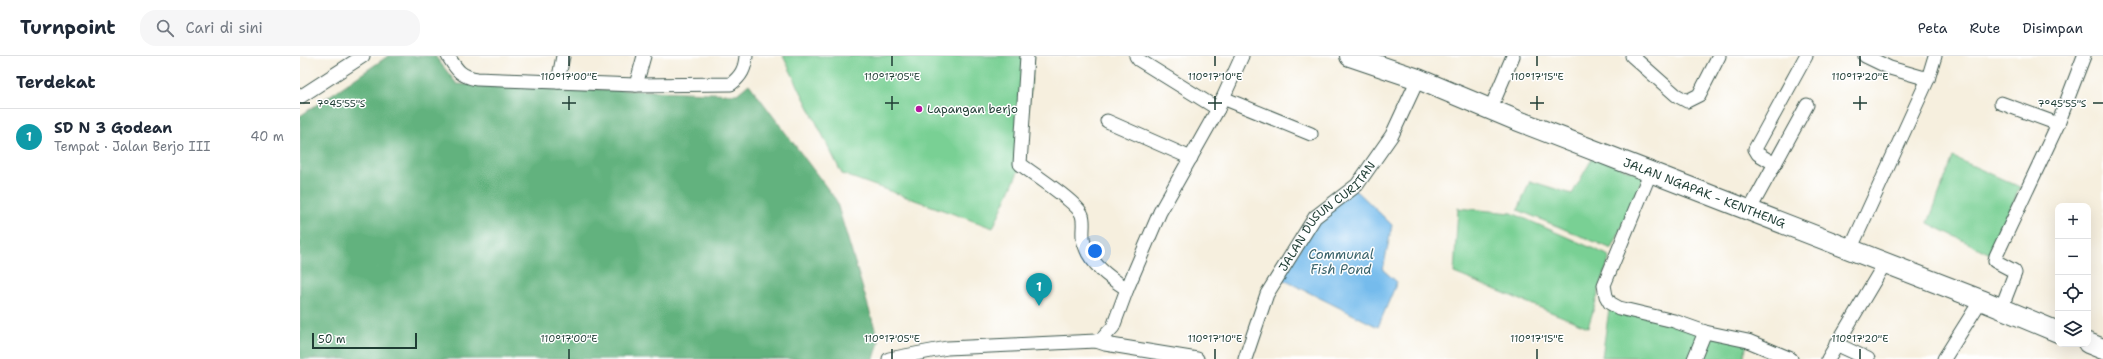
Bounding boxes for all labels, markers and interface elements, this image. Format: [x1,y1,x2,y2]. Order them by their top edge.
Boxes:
search box [140,10,420,46]
text: Turnpoint [20,15,116,40]
icon: search [154,17,176,39]
text: Cari di sini [186,18,263,38]
text: Peta [1918,19,1947,37]
text: Rute [1969,19,2000,37]
text: Disimpan [2022,19,2083,37]
text: 110°17'00"E [540,70,598,83]
text: 110°17'05"E [864,70,920,83]
text: 110°17'10"E [1188,70,1242,83]
text: 110°17'15"E [1510,70,1564,83]
text: 110°17'20"E [1832,70,1888,83]
text: Terdekat [16,71,96,93]
text: 7°45'55"S [317,97,366,110]
text: 7°45'55"S [2038,97,2087,110]
place label: Lapangan berjo [927,101,1018,117]
marker: Lapangan berjo [914,104,924,114]
text: SD N 3 Godean [54,118,172,138]
text: 1 [26,128,32,145]
text: 40 m [250,128,284,145]
text: Tempat · Jalan Berjo III [54,138,210,155]
street label: JALAN NGAPAK - KENTHENG [1621,154,1788,232]
street label: JALAN DUSUN CURITAN [1275,158,1379,274]
map controls [2055,203,2091,347]
button: + [2055,203,2091,239]
button: − [2055,239,2091,275]
your location [1085,241,1105,261]
water label: Communal Fish Pond [1308,246,1374,278]
pin: 1 [1026,273,1052,306]
button: locate [2055,275,2091,311]
button: layers [2055,311,2091,347]
scale bar [312,331,417,350]
text: 50 m [318,332,346,347]
text: 110°17'00"E [540,332,598,345]
text: 110°17'05"E [864,332,920,345]
text: 110°17'10"E [1188,332,1242,345]
text: 110°17'15"E [1510,332,1564,345]
text: 110°17'20"E [1832,332,1888,345]

